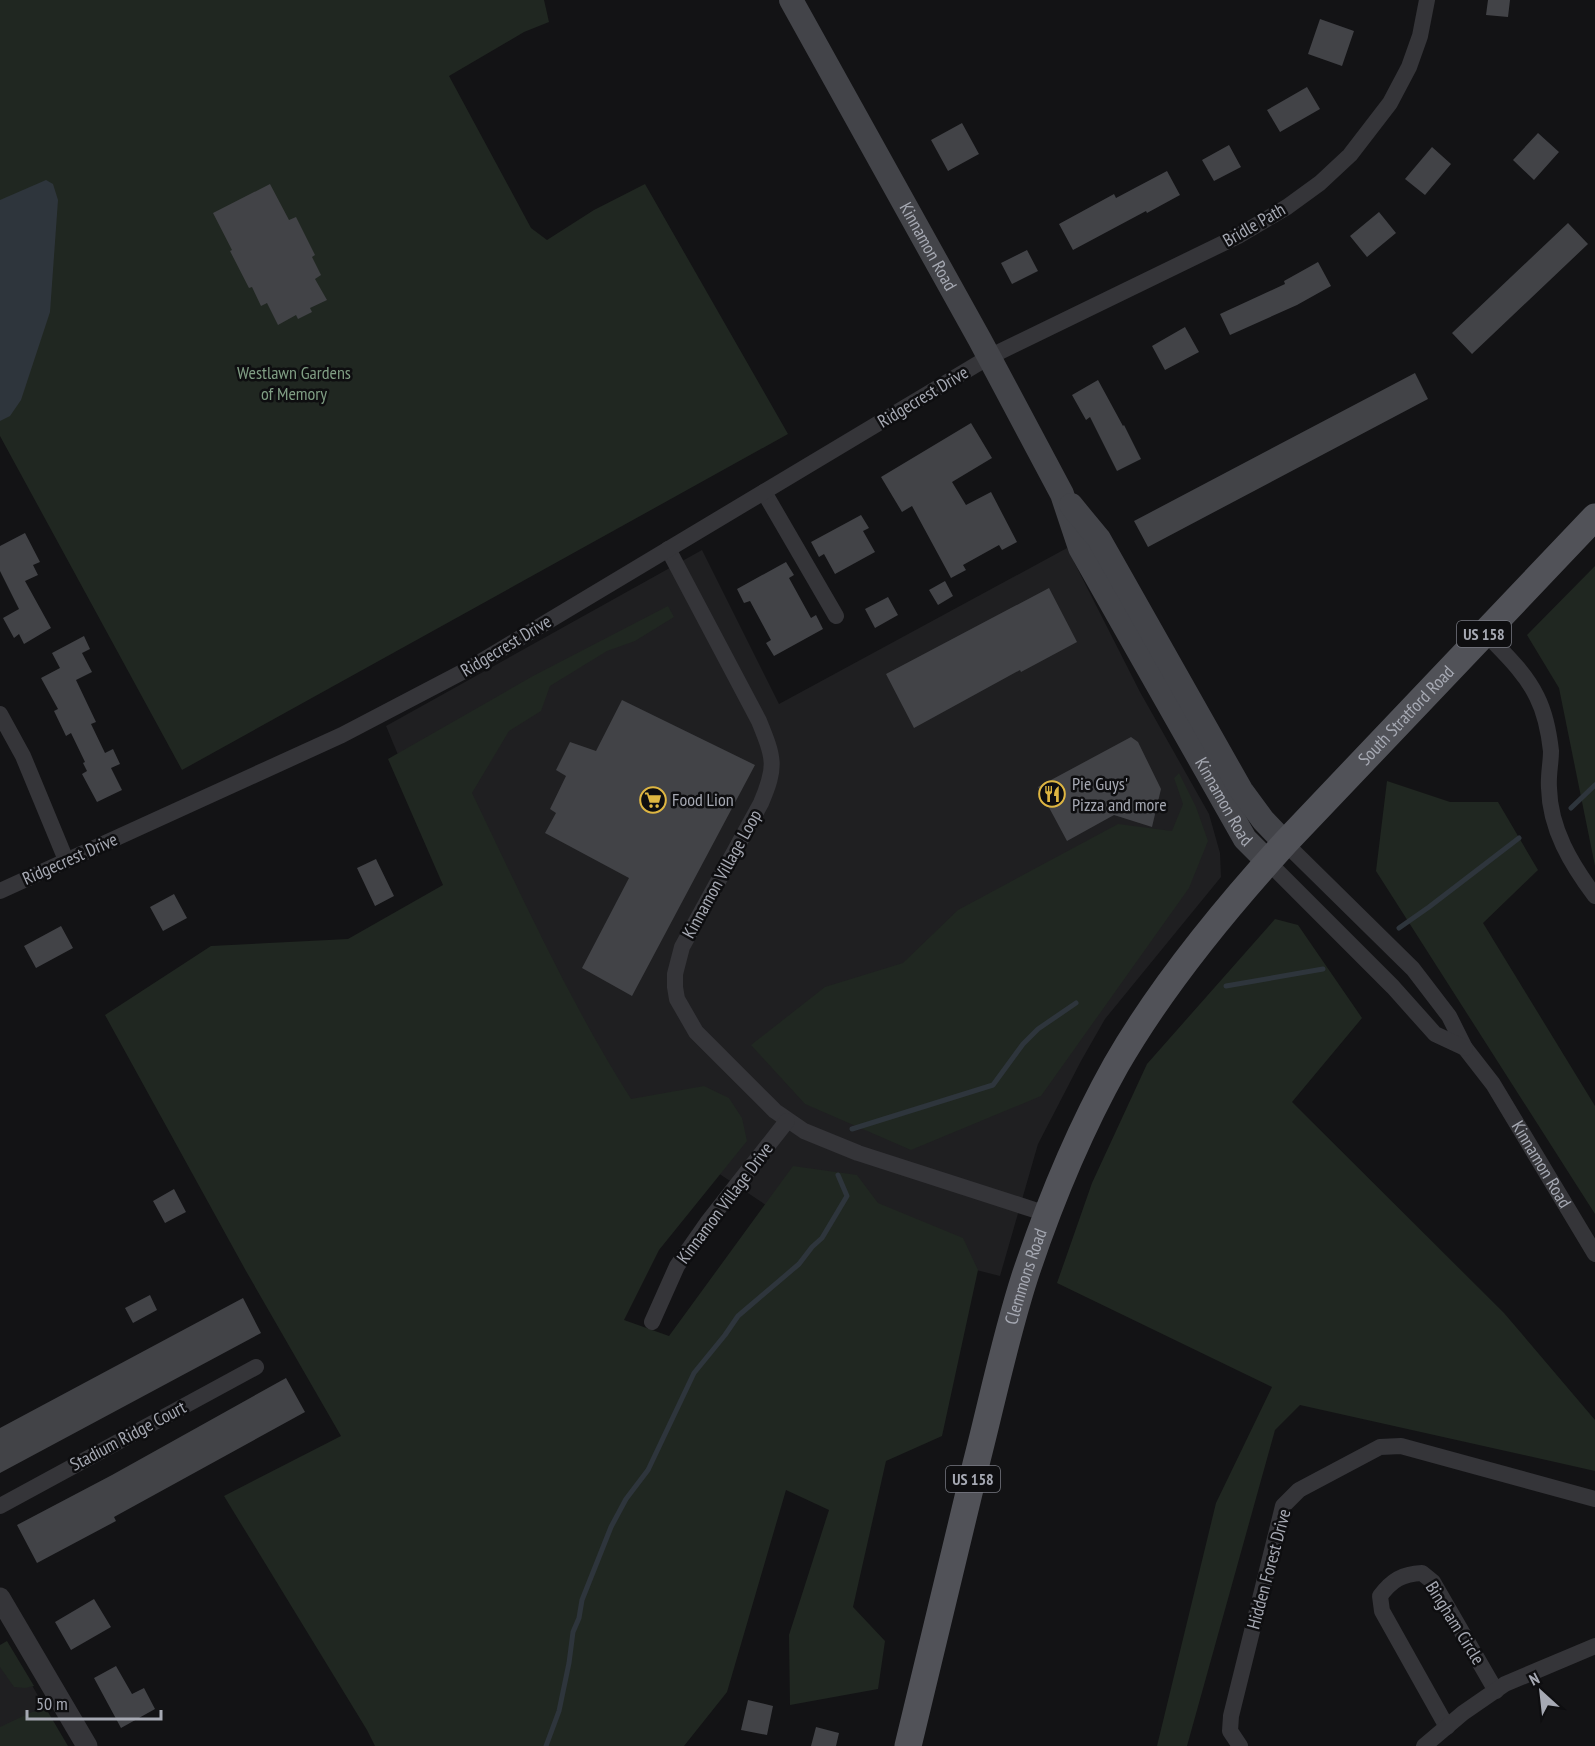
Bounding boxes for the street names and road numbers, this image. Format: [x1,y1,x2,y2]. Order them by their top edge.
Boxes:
street label: Kinnamon Road [895,198,962,295]
street label: Bridle Path [1218,198,1289,252]
street label: Ridgecrest Drive [873,361,972,433]
street label: Ridgecrest Drive [456,610,555,682]
road number: US 158 [1457,621,1511,647]
street label: South Stratford Road [1353,660,1459,770]
street label: Kinnamon Road [1190,753,1258,851]
street label: Kinnamon Village Loop [677,805,766,942]
street label: Ridgecrest Drive [19,827,121,890]
street label: Kinnamon Road [1507,1116,1577,1212]
street label: Kinnamon Village Drive [671,1137,778,1268]
street label: Clemmons Road [999,1225,1052,1327]
street label: Stadium Ridge Court [66,1395,190,1476]
road number: US 158 [946,1466,1000,1492]
street label: Hidden Forest Drive [1241,1506,1296,1631]
street label: Bingham Circle [1421,1577,1490,1669]

